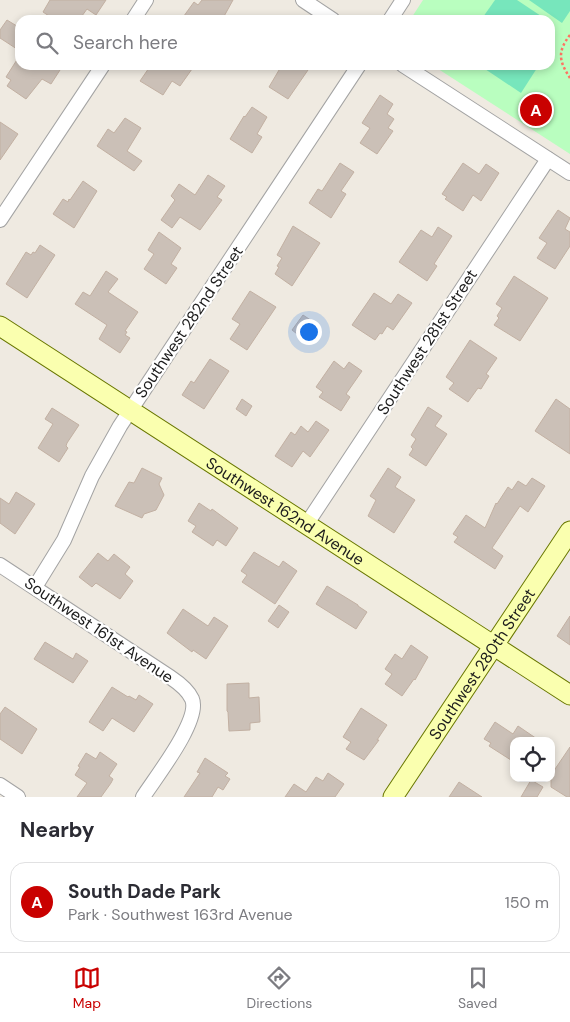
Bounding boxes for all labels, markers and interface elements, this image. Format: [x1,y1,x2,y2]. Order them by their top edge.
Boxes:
search box [15,15,555,70]
icon: search [33,29,61,57]
text: Search here [73,30,178,55]
pin: A [520,91,552,129]
street label: Southwest 282nd Street [130,242,248,402]
street label: Southwest 281st Street [372,265,482,419]
your location [296,319,322,345]
street label: Southwest 162nd Avenue [202,452,369,570]
street label: Southwest 161st Avenue [20,572,178,688]
street label: Southwest 280th Street [424,584,540,743]
map controls [510,737,555,782]
button: locate [510,737,555,782]
text: Nearby [20,816,94,844]
text: South Dade Park [68,879,221,904]
text: A [31,892,43,913]
text: 150 m [505,892,549,913]
text: Park · Southwest 163rd Avenue [68,904,293,925]
tab: Map [73,964,101,1012]
tab: Directions [247,964,312,1012]
tab: Saved [458,964,497,1012]

